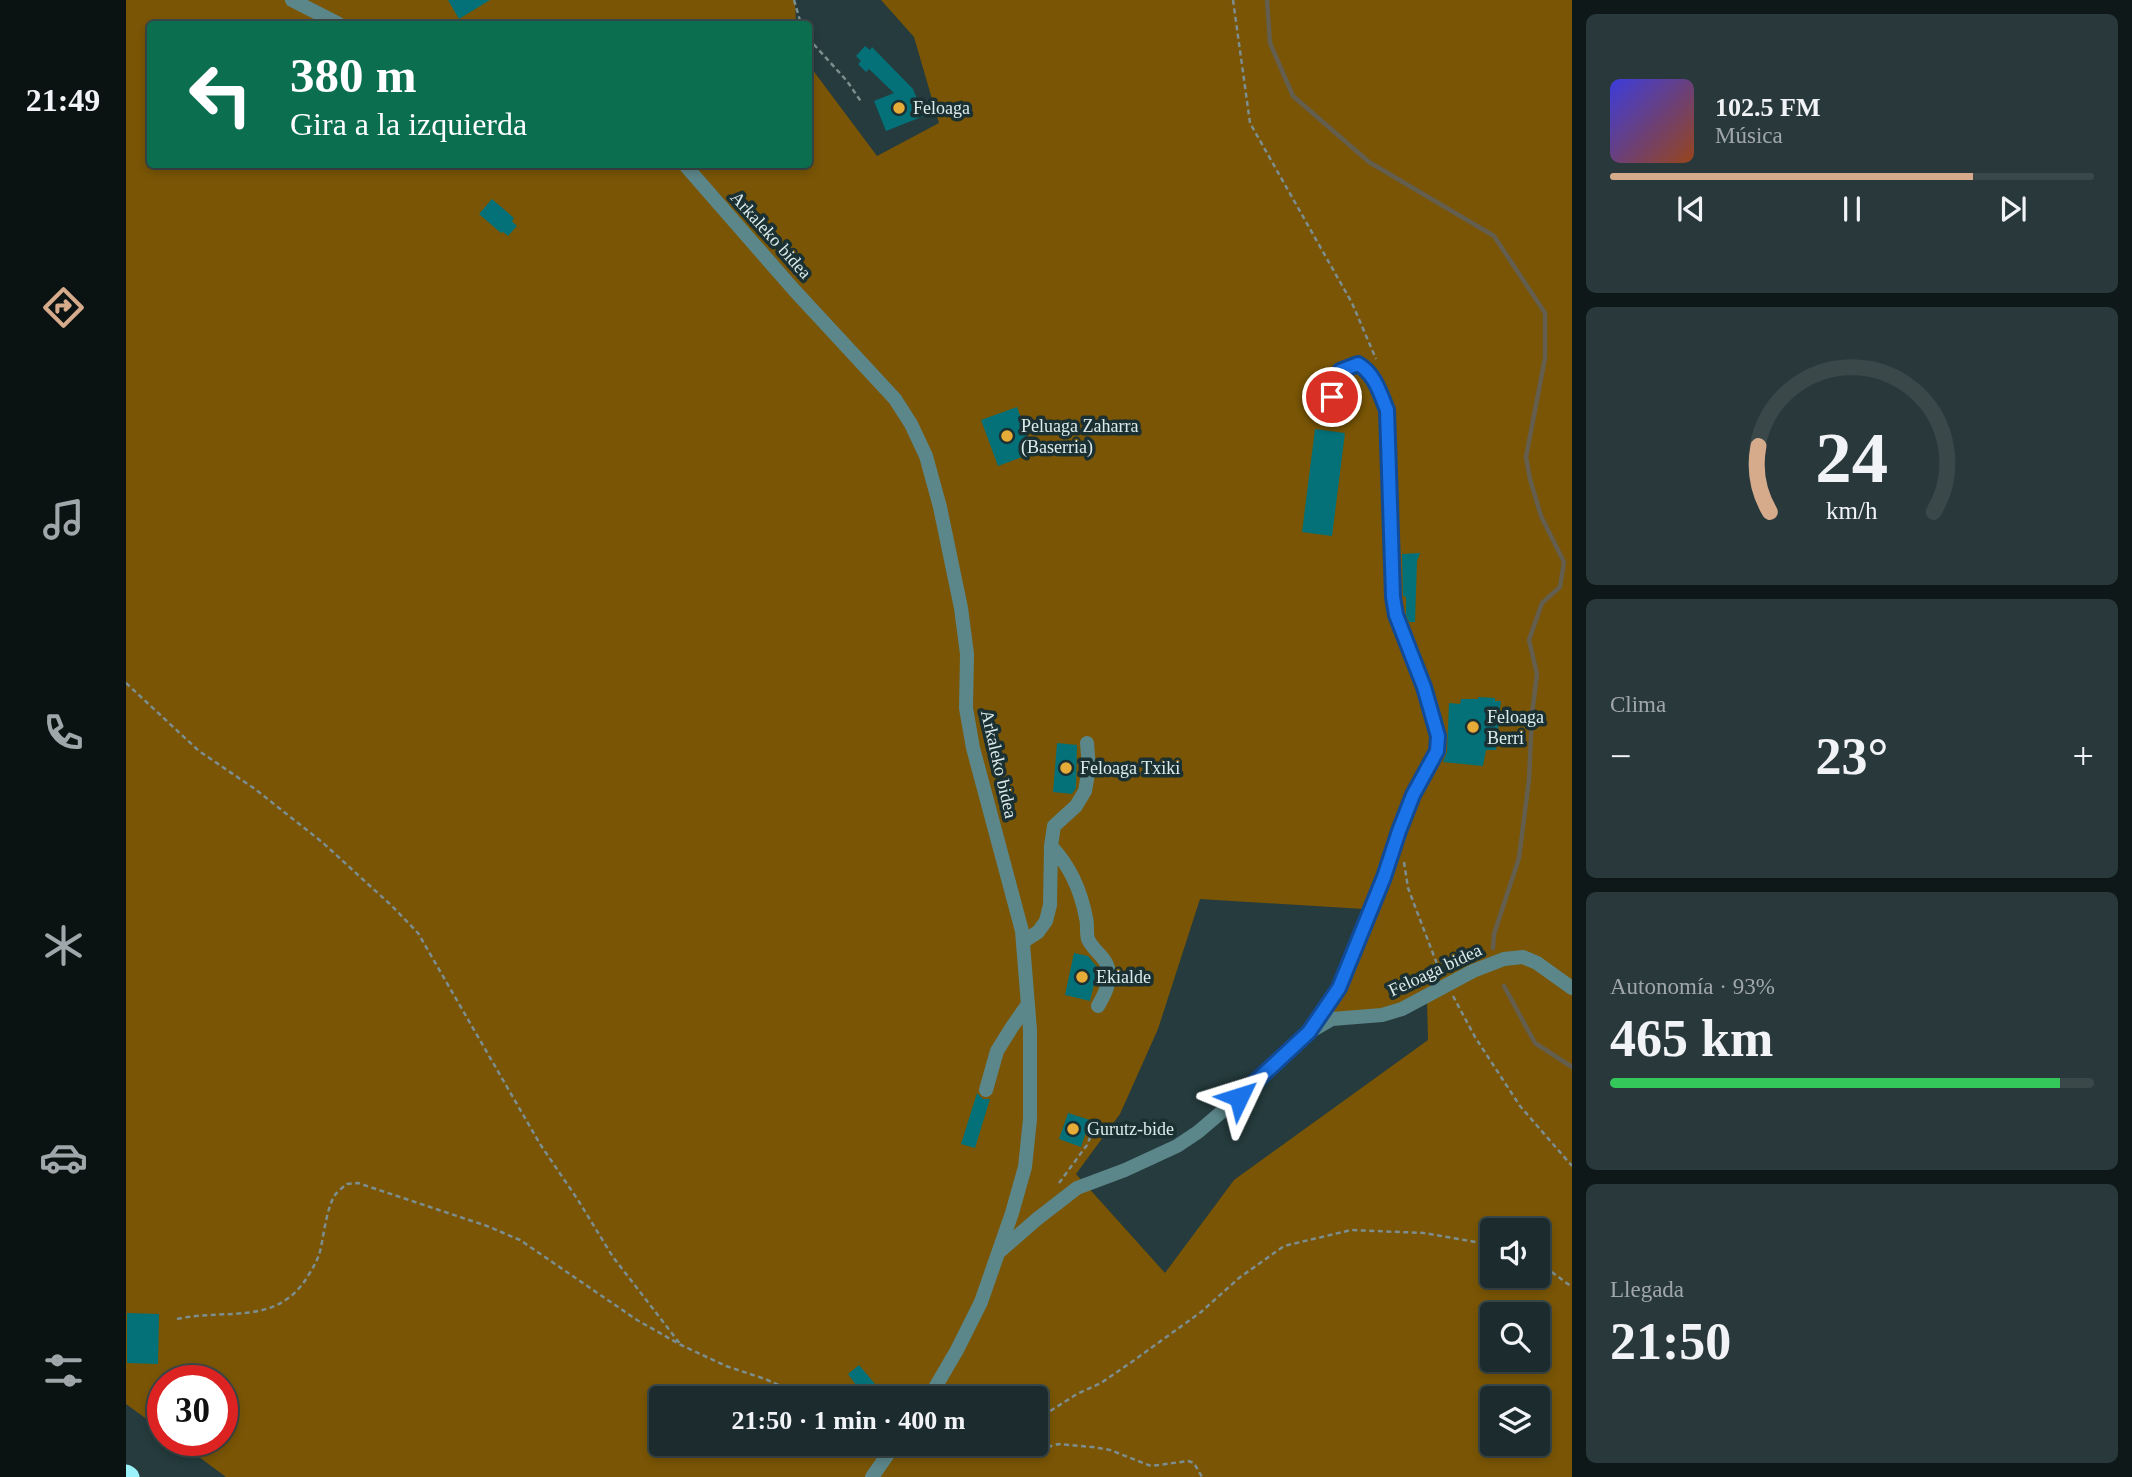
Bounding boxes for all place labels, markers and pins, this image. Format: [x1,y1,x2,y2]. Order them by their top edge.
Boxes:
place label: Feloaga [913,98,970,118]
marker: Feloaga [891,100,907,116]
pin [1302,367,1362,427]
place label: Peluaga Zaharra (Baserria) [1021,416,1138,458]
marker: Peluaga Zaharra (Baserria) [999,428,1015,444]
place label: Feloaga Berri [1487,707,1544,748]
marker: Feloaga Berri [1465,719,1481,735]
place label: Feloaga Txiki [1080,758,1180,778]
marker: Feloaga Txiki [1058,760,1074,776]
place label: Ekialde [1096,967,1151,987]
marker: Ekialde [1074,969,1090,985]
place label: Gurutz-bide [1087,1119,1174,1139]
marker: Gurutz-bide [1065,1121,1081,1137]

